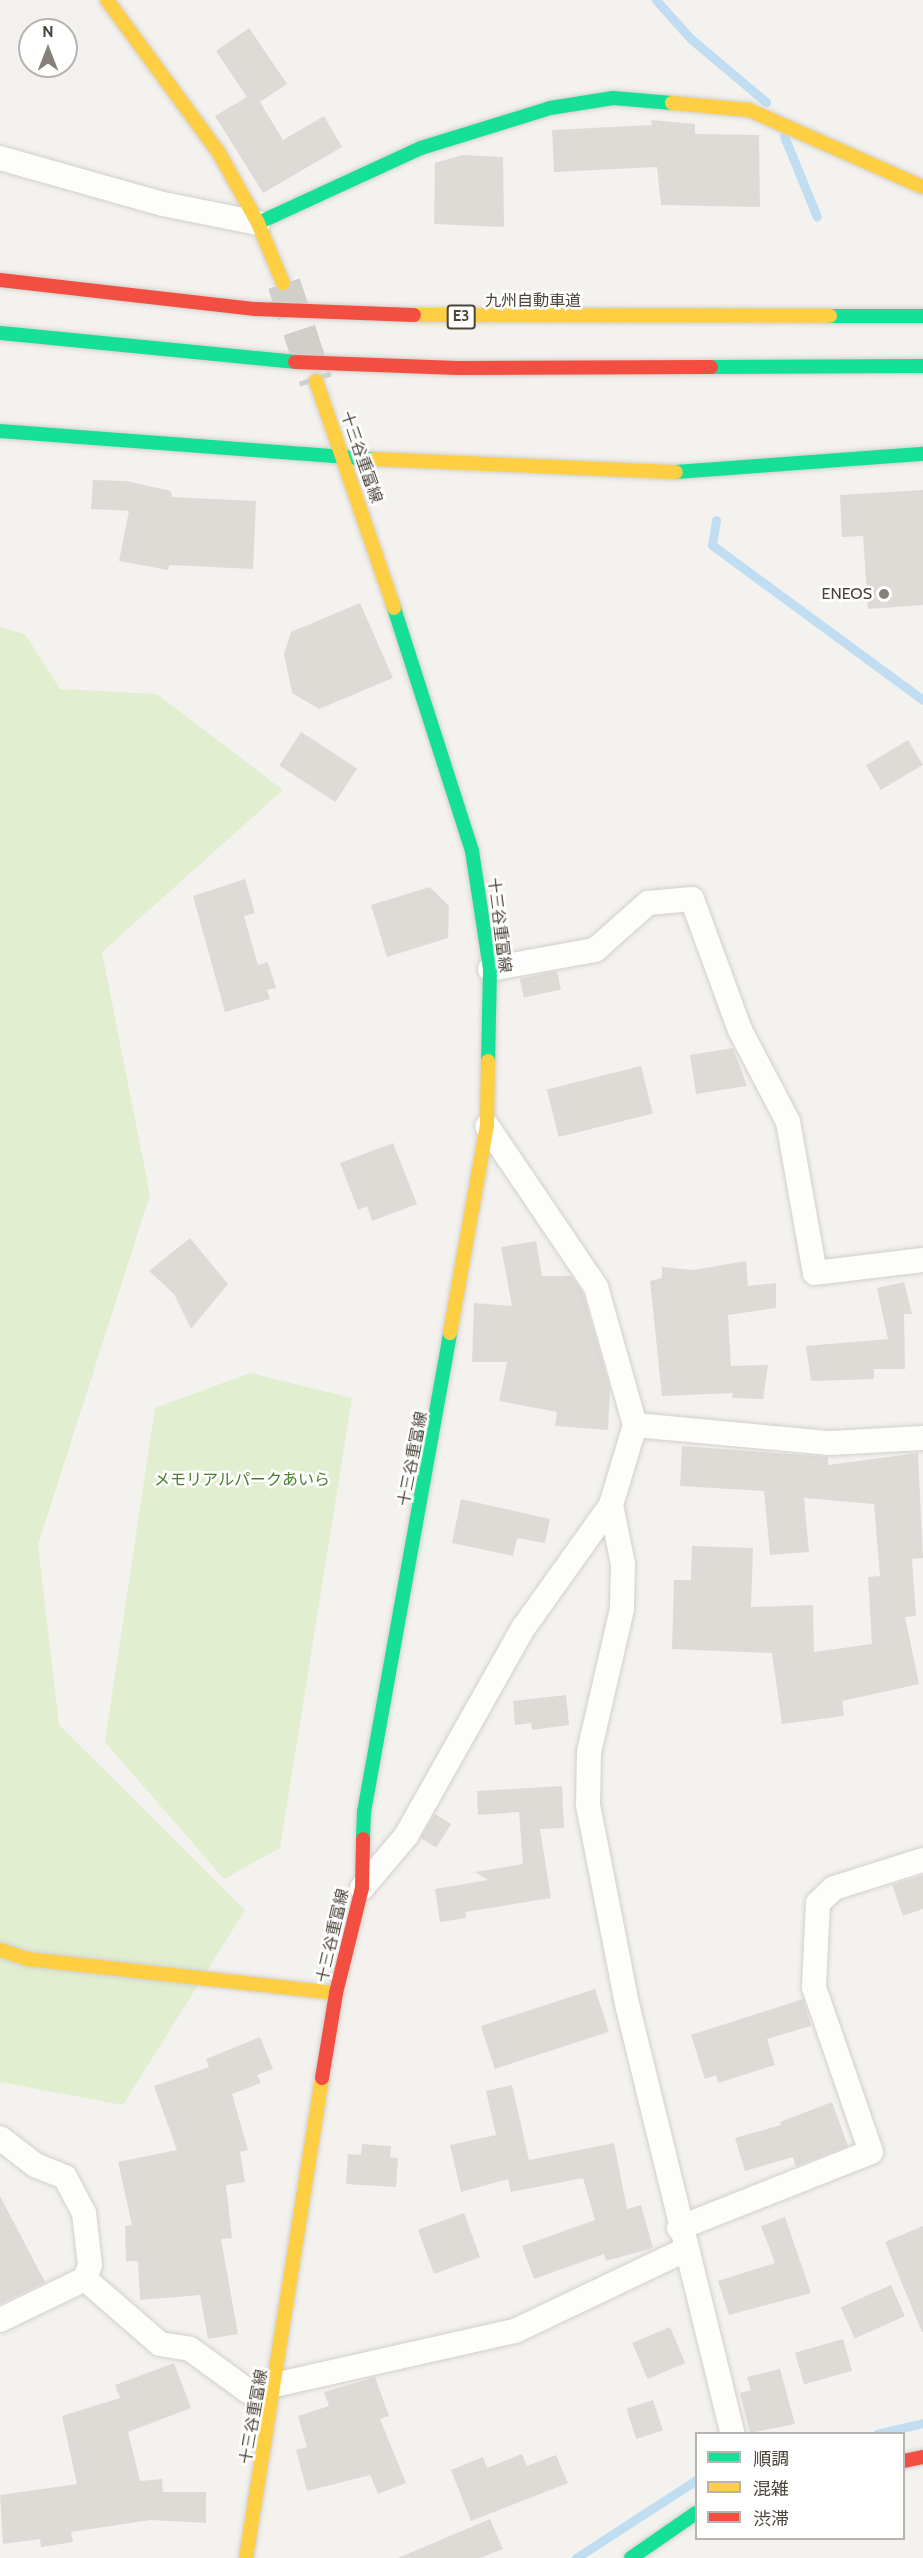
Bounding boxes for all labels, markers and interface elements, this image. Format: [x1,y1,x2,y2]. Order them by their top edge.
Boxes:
north arrow [18,18,78,78]
text: N [42,22,54,41]
street label: 九州自動車道 [485,291,581,311]
road number: E3 [446,305,476,329]
street label: 十三谷重富線 [336,408,386,506]
place label: ENEOS [822,584,872,604]
marker: ENEOS [877,587,891,601]
street label: 十三谷重富線 [484,876,514,974]
street label: 十三谷重富線 [394,1410,432,1508]
park label: メモリアルパークあいら [154,1470,330,1490]
street label: 十三谷重富線 [313,1887,353,1985]
street label: 十三谷重富線 [236,2368,272,2466]
legend [695,2432,905,2540]
text: 順調 [753,2448,789,2470]
text: 混雑 [753,2478,789,2500]
text: 渋滞 [753,2508,789,2530]

